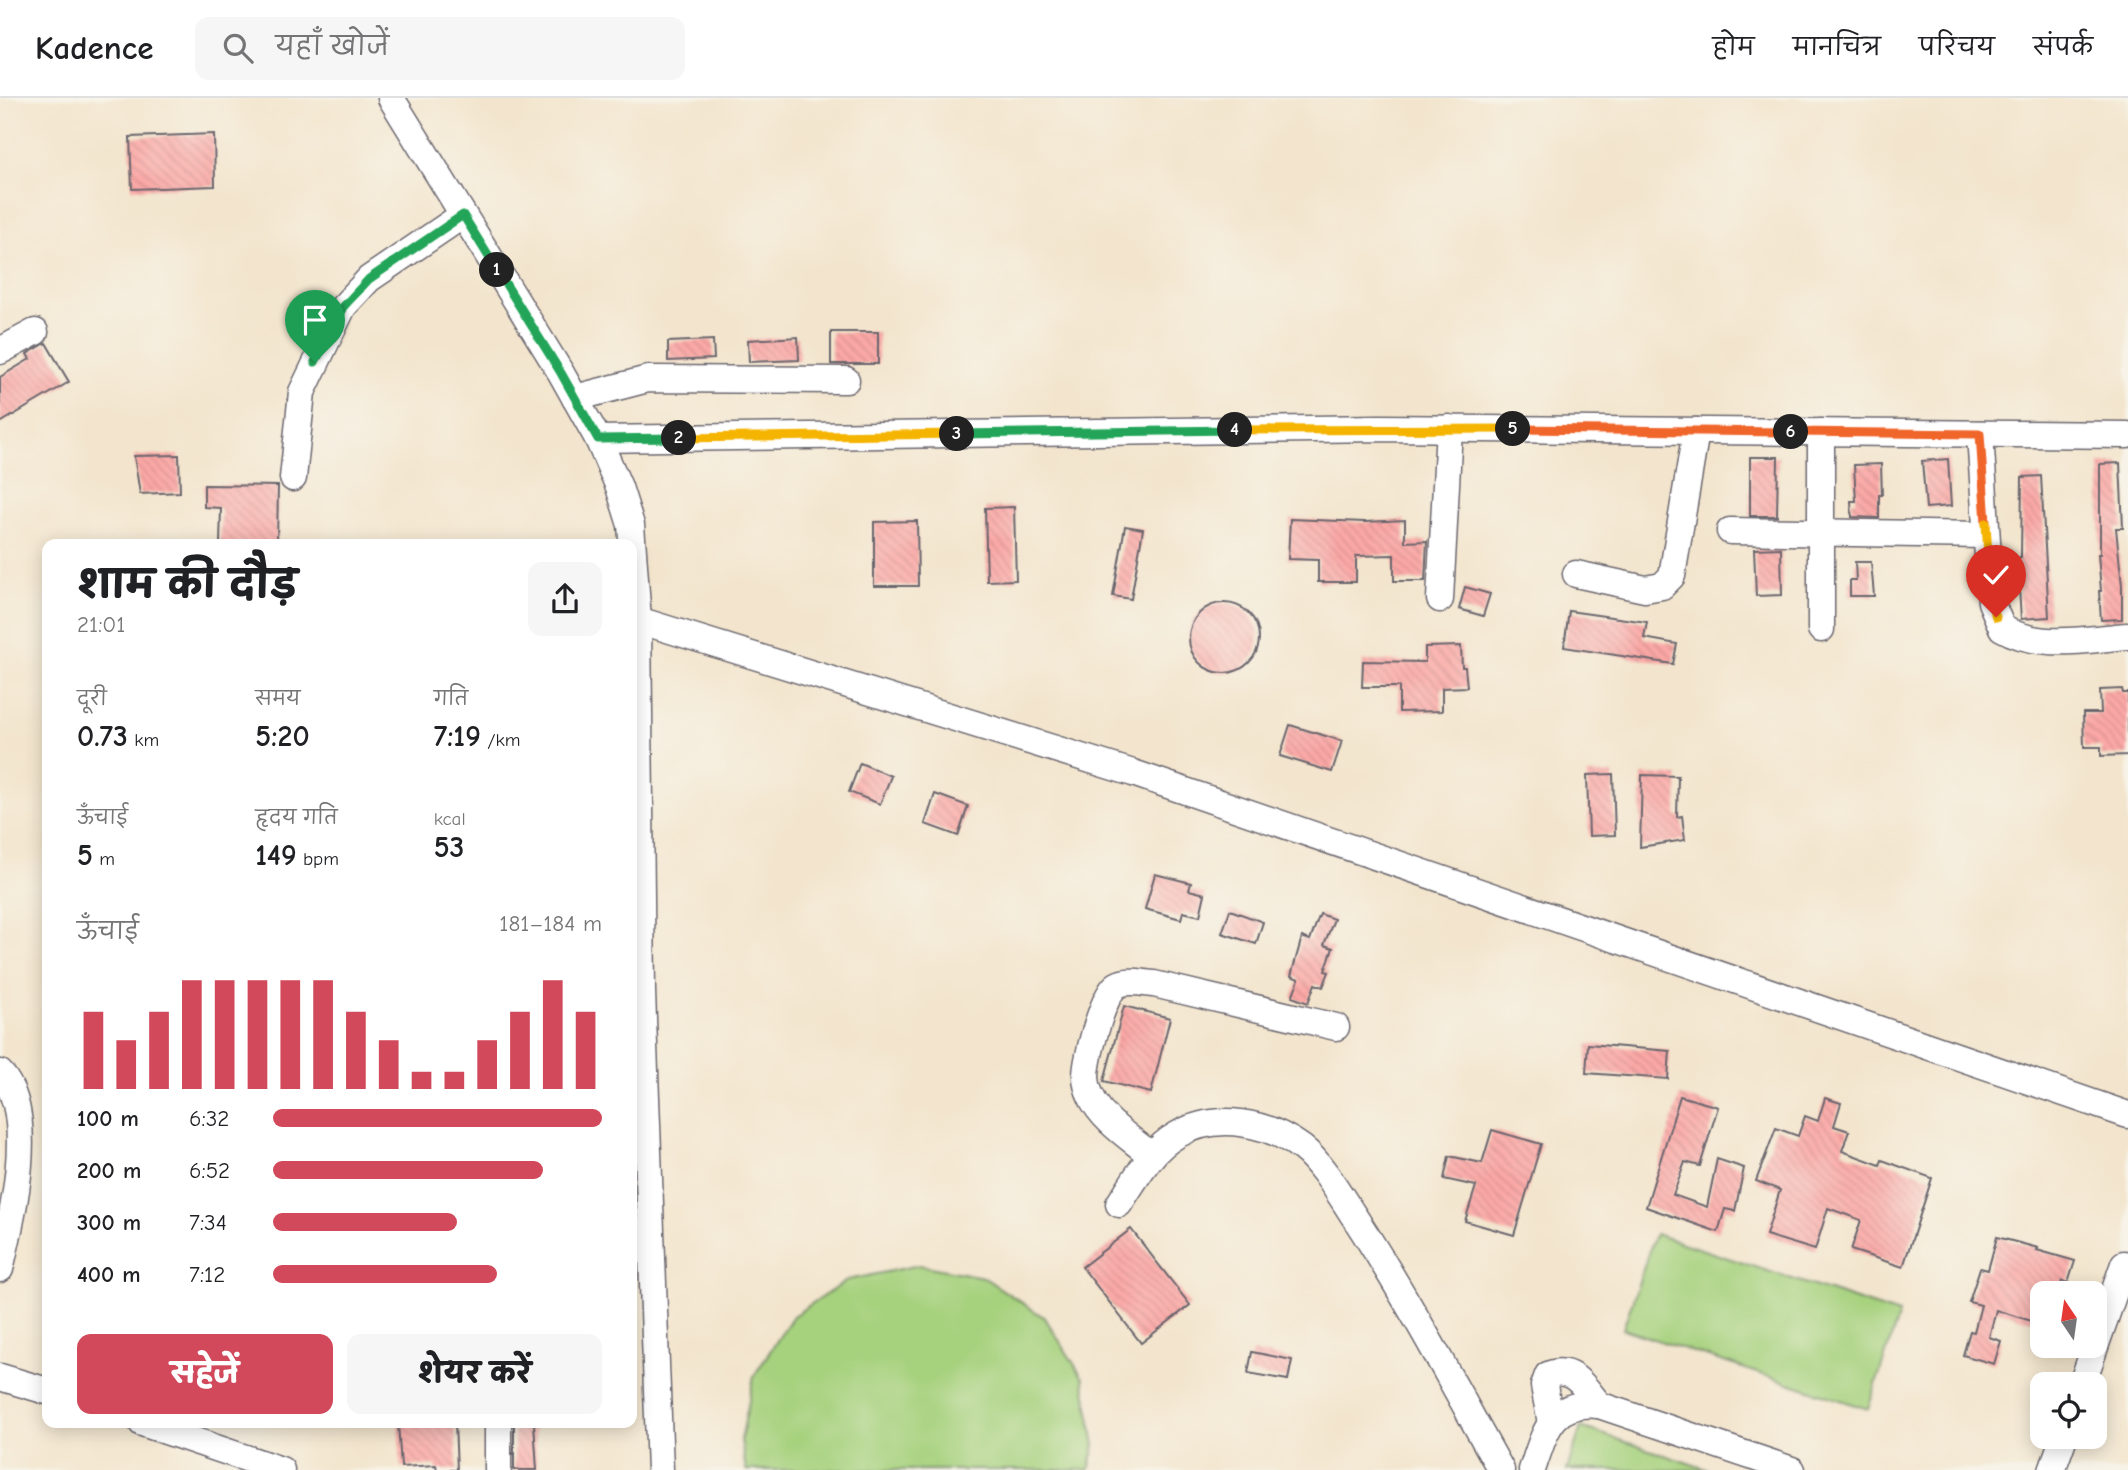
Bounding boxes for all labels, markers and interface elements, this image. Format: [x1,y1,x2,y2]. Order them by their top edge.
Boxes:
search box [195,17,685,80]
text: Kadence [35,29,153,67]
icon: search [219,29,257,67]
text: यहाँ खोजें [275,32,389,62]
text: होम [1712,33,1755,61]
text: मानचित्र [1793,33,1881,61]
text: परिचय [1919,33,1995,61]
text: संपर्क [2033,33,2093,61]
pin: 1 [480,252,514,288]
text: 1 [493,258,500,280]
pin [285,290,345,362]
icon: arrive [296,301,334,339]
pin: 4 [1218,412,1252,448]
pin: 5 [1496,412,1530,446]
pin: 6 [1774,414,1809,450]
pin: 3 [940,416,974,452]
text: 5 [1507,417,1518,439]
text: 4 [1230,418,1239,440]
pin: 2 [662,420,696,456]
text: 6 [1786,420,1795,442]
text: 3 [952,422,961,444]
text: 2 [674,426,683,448]
pin [1966,545,2026,617]
icon: check [1977,556,2015,594]
button: share [528,562,602,636]
text: शाम की दौड़ [77,563,297,607]
text: 21:01 [77,611,125,638]
text: दूरी [77,688,107,710]
text: समय [255,688,301,710]
text: गति [434,688,468,710]
text: 0.73 [77,719,128,754]
text: 5:20 [255,719,310,754]
text: 7:19 [434,719,481,754]
text: km [128,729,159,751]
text: /km [481,729,520,751]
text: ऊँचाई [77,807,128,829]
text: हृदय गति [255,807,337,829]
text: kcal [434,808,466,830]
text: 53 [434,830,464,865]
text: 5 [77,838,93,873]
text: 149 [255,838,297,873]
text: m [93,848,115,870]
text: bpm [297,848,339,870]
text: 181–184 m [499,910,602,937]
text: ऊँचाई [77,918,139,945]
text: 100 m [77,1105,139,1132]
text: 6:32 [189,1105,229,1132]
text: 200 m [77,1157,141,1184]
text: 6:52 [189,1157,230,1184]
text: 300 m [77,1209,141,1236]
text: 7:34 [189,1209,227,1236]
text: 400 m [77,1261,141,1288]
text: 7:12 [189,1261,225,1288]
north arrow [2030,1281,2107,1358]
map controls [2030,1281,2107,1449]
button: सहेजें [77,1334,333,1414]
button: शेयर करें [347,1334,602,1414]
button: locate [2030,1372,2107,1449]

